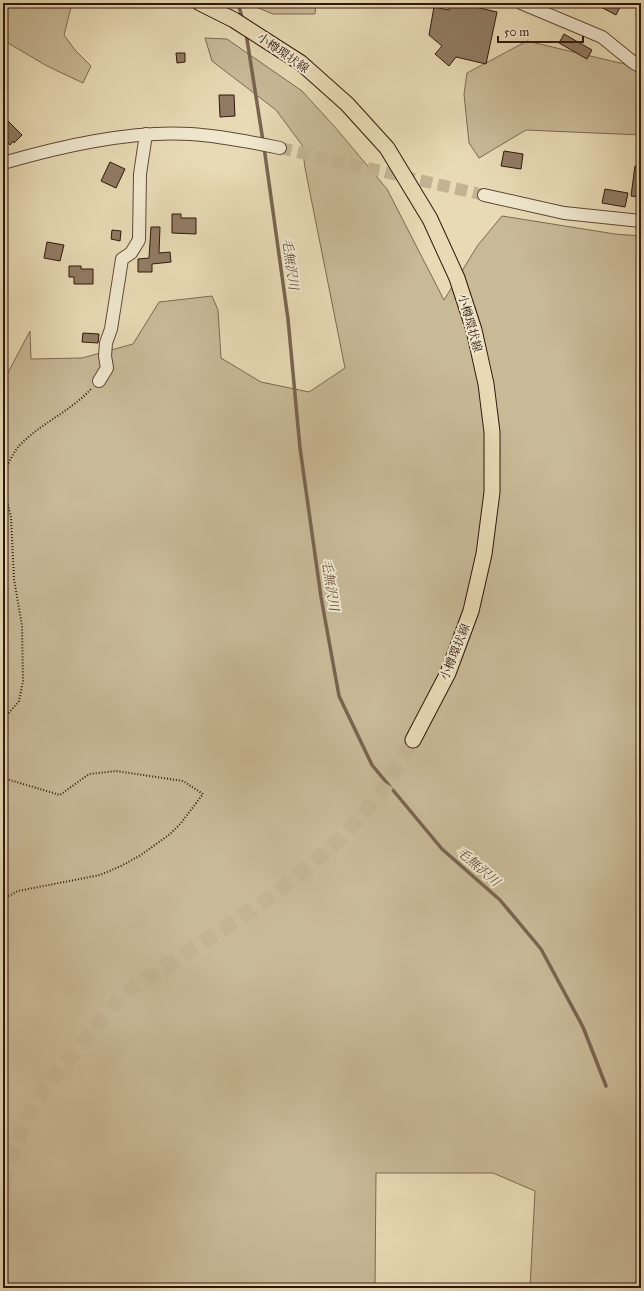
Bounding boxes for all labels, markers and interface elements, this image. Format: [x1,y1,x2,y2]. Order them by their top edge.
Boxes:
scale bar [498,18,583,44]
text: 50 m [504,25,529,39]
street label: 小樽環状線 [254,30,312,76]
water label: 毛無沢川 [278,237,302,293]
street label: 小樽環状線 [455,292,485,354]
water label: 毛無沢川 [318,558,342,614]
street label: 小樽環状線 [437,622,473,682]
water label: 毛無沢川 [453,844,504,891]

